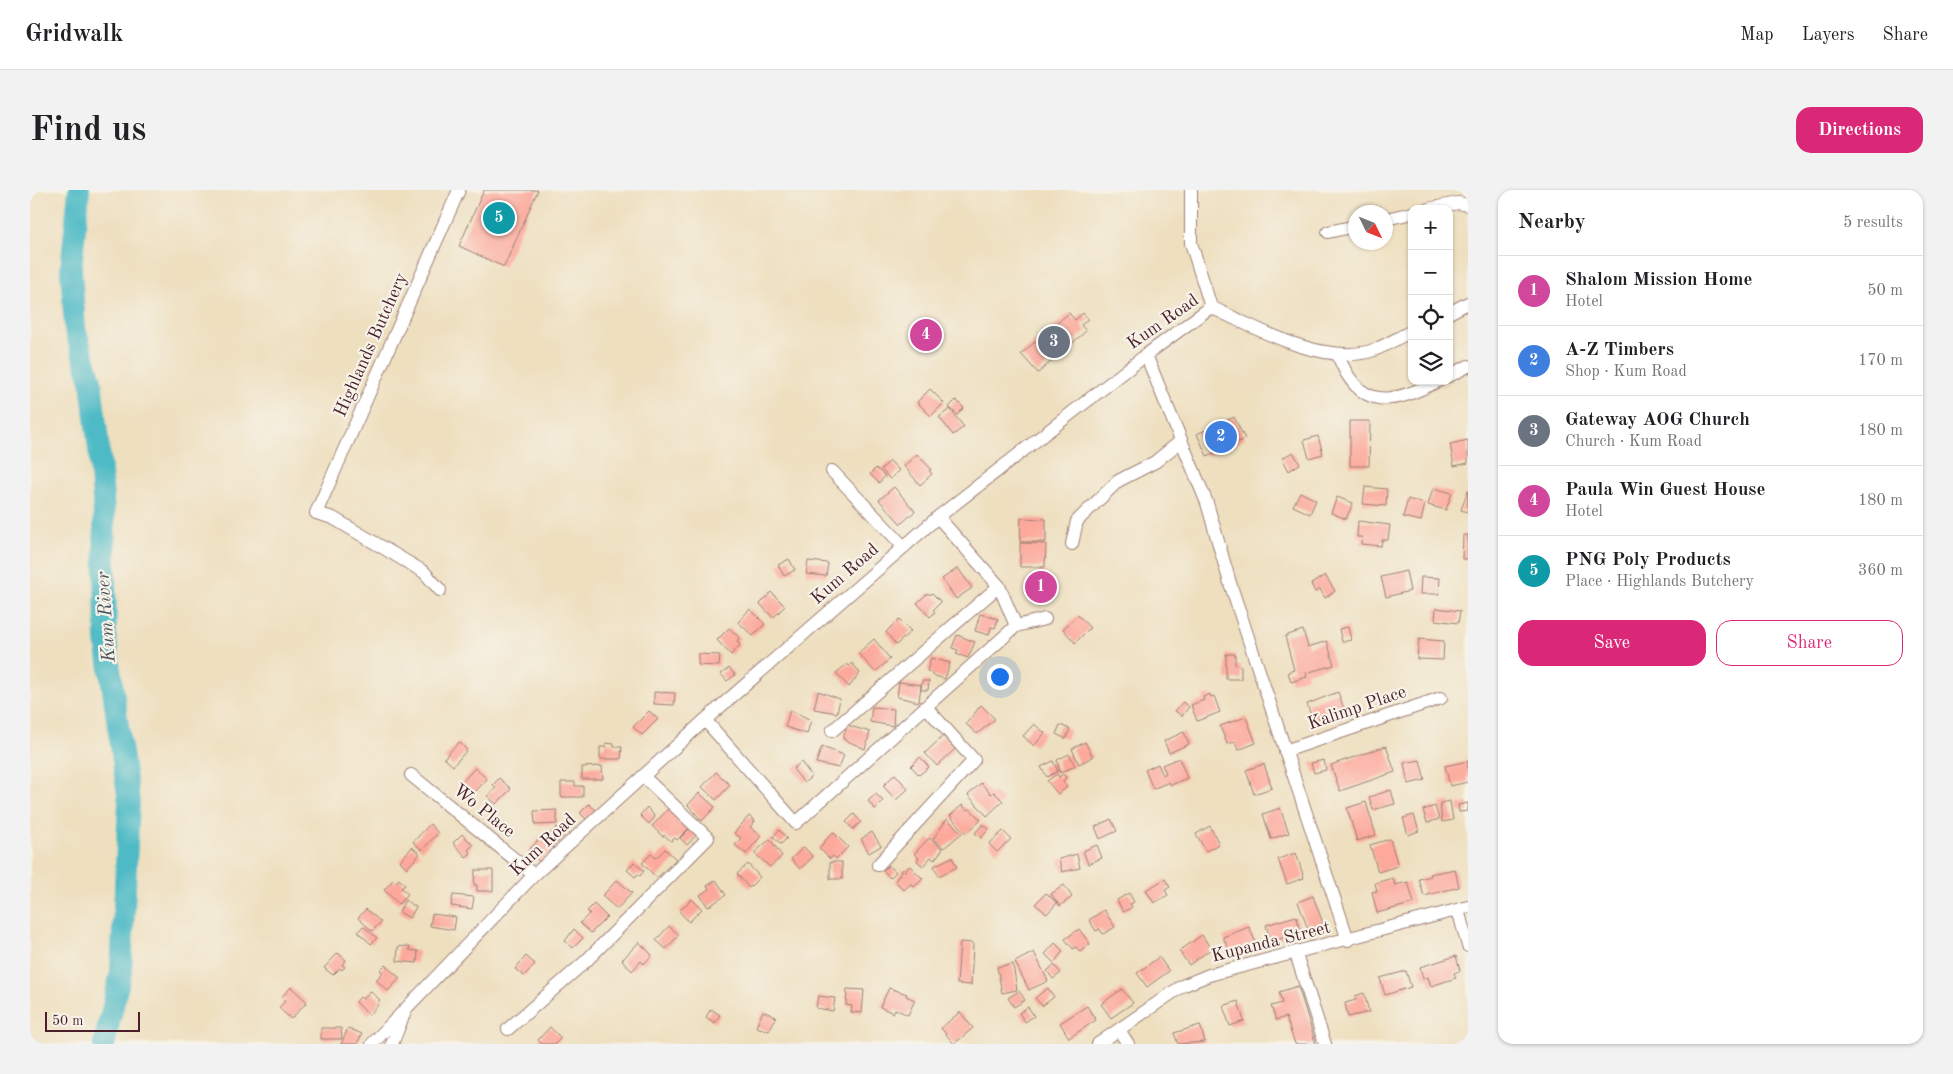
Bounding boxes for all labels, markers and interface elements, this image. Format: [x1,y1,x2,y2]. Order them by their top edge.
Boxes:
text: Gridwalk [25,23,123,47]
text: Map [1740,26,1774,44]
text: Layers [1802,26,1854,44]
text: Share [1882,26,1928,44]
button: Directions [1796,107,1923,153]
text: Find us [30,113,146,148]
pin: 5 [483,199,515,237]
north arrow [1348,205,1393,250]
map controls [1408,205,1453,385]
button: + [1408,205,1453,250]
text: Nearby [1518,212,1586,233]
text: 5 results [1843,215,1903,231]
button: − [1408,250,1453,295]
street label: Highlands Butchery [331,270,411,420]
text: Shalom Mission Home [1565,271,1752,290]
text: 1 [1529,283,1539,299]
text: 50 m [1867,283,1903,299]
street label: Kum Road [1124,291,1202,353]
text: Hotel [1565,294,1603,310]
button: locate [1408,295,1453,340]
pin: 4 [910,316,942,354]
pin: 3 [1038,323,1070,361]
button: layers [1408,340,1453,385]
text: A-Z Timbers [1565,341,1674,360]
text: 2 [1529,353,1539,369]
text: 170 m [1858,353,1903,369]
text: Shop · Kum Road [1565,364,1687,380]
text: Gateway AOG Church [1565,411,1750,430]
pin: 2 [1205,418,1237,456]
text: 3 [1529,423,1539,439]
text: 180 m [1858,423,1903,439]
text: Church · Kum Road [1565,434,1702,450]
text: Paula Win Guest House [1565,481,1766,500]
text: 4 [1529,493,1539,509]
text: 180 m [1858,493,1903,509]
text: Hotel [1565,504,1603,520]
street label: Kum Road [808,540,882,608]
text: PNG Poly Products [1565,551,1731,570]
text: 5 [1529,563,1539,579]
text: 360 m [1858,563,1903,579]
pin: 1 [1025,568,1057,606]
water label: Kum River [94,570,120,664]
text: Place · Highlands Butchery [1565,574,1754,590]
button: Save [1518,620,1706,666]
button: Share [1716,620,1903,666]
your location [987,664,1013,690]
street label: Kalimp Place [1305,683,1409,733]
street label: Wo Place [450,781,518,841]
street label: Kum Road [507,810,579,880]
street label: Kupanda Street [1210,918,1332,966]
scale bar [45,1009,140,1032]
text: 50 m [52,1014,83,1028]

